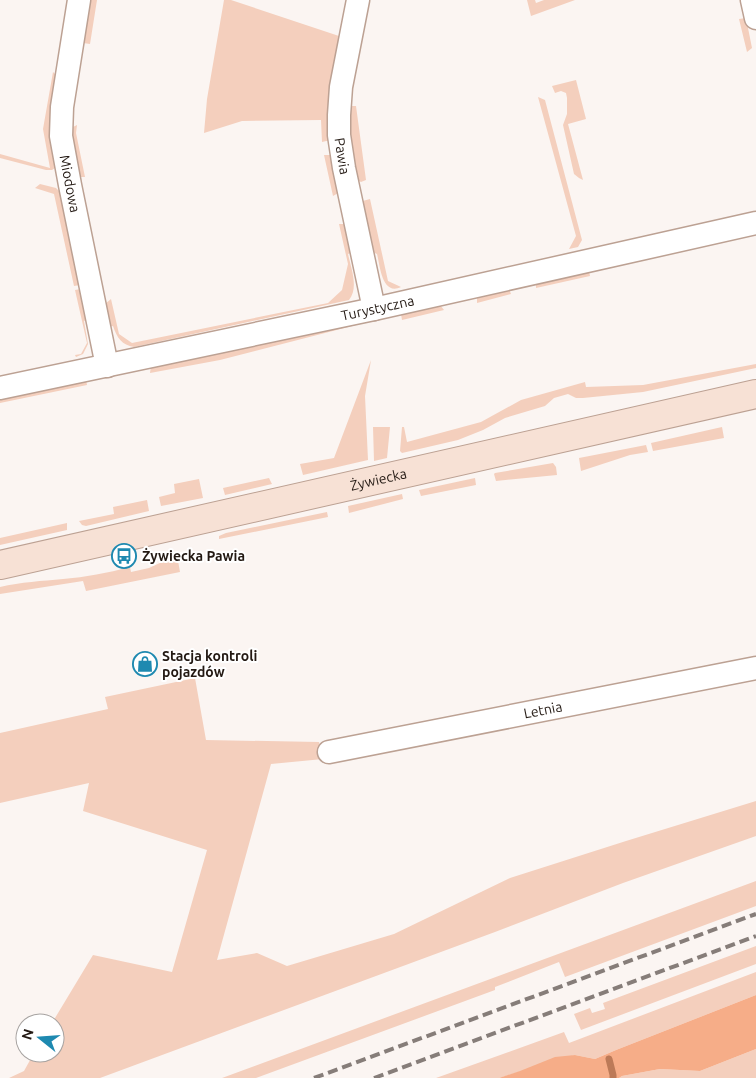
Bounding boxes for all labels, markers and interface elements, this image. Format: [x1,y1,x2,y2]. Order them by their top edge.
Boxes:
street label: Pawia [332,137,353,176]
street label: Miodowa [57,154,83,214]
street label: Turystyczna [340,292,416,324]
street label: Żywiecka [349,465,408,494]
bus stop icon: Żywiecka Pawia [111,543,137,569]
place label: Żywiecka Pawia [142,547,245,564]
place label: Stacja kontroli pojazdów [162,648,257,680]
shop icon: Stacja kontroli pojazdów [132,651,158,677]
street label: Letnia [522,698,564,722]
north arrow [15,1013,65,1063]
text: N [18,1027,37,1042]

